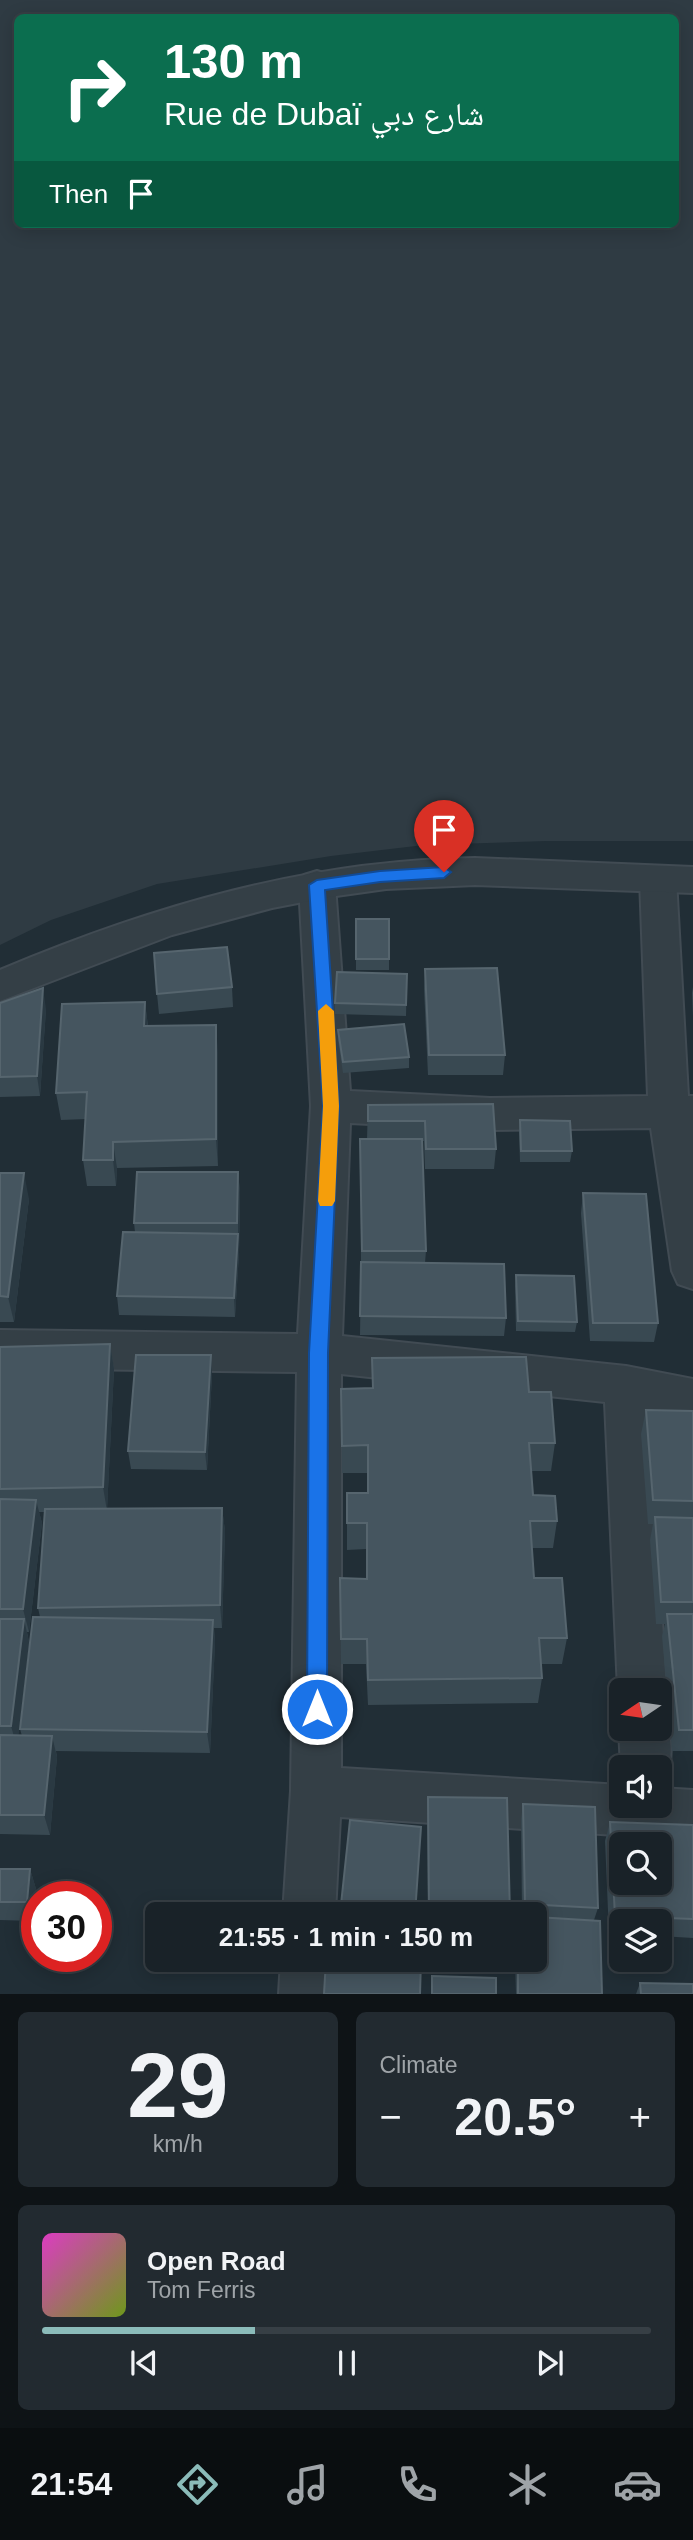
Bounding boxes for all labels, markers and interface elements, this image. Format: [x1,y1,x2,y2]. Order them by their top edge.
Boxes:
text: 130 m [164,34,303,88]
icon: right [49,42,140,133]
text: Rue de Dubaï شارع دبي [164,96,484,132]
icon: arrive [122,175,160,213]
text: Then [49,179,108,209]
pin [414,800,474,872]
icon: arrive [425,811,463,849]
position arrow [280,1672,354,1746]
north arrow [609,1678,672,1741]
map controls [609,1678,672,1972]
button: sound [609,1755,672,1818]
button: search [609,1832,672,1895]
speed limit sign: 30 [21,1881,112,1972]
button: layers [609,1909,672,1972]
text: 21:55 · 1 min · 150 m [219,1922,473,1952]
text: 29 [127,2035,228,2136]
text: Climate [380,2052,457,2078]
text: 20.5° [454,2088,576,2146]
text: − [380,2096,402,2138]
text: + [629,2096,651,2138]
text: km/h [153,2131,203,2157]
text: Open Road [147,2246,286,2276]
text: Tom Ferris [147,2277,256,2303]
icon: previous [125,2344,163,2382]
icon: pause [328,2344,366,2382]
icon: next [531,2344,569,2382]
icon: directions [173,2460,222,2509]
icon: music [283,2460,332,2509]
icon: phone [393,2460,442,2509]
icon: climate [503,2460,552,2509]
icon: car [613,2460,662,2509]
text: 21:54 [31,2466,112,2502]

